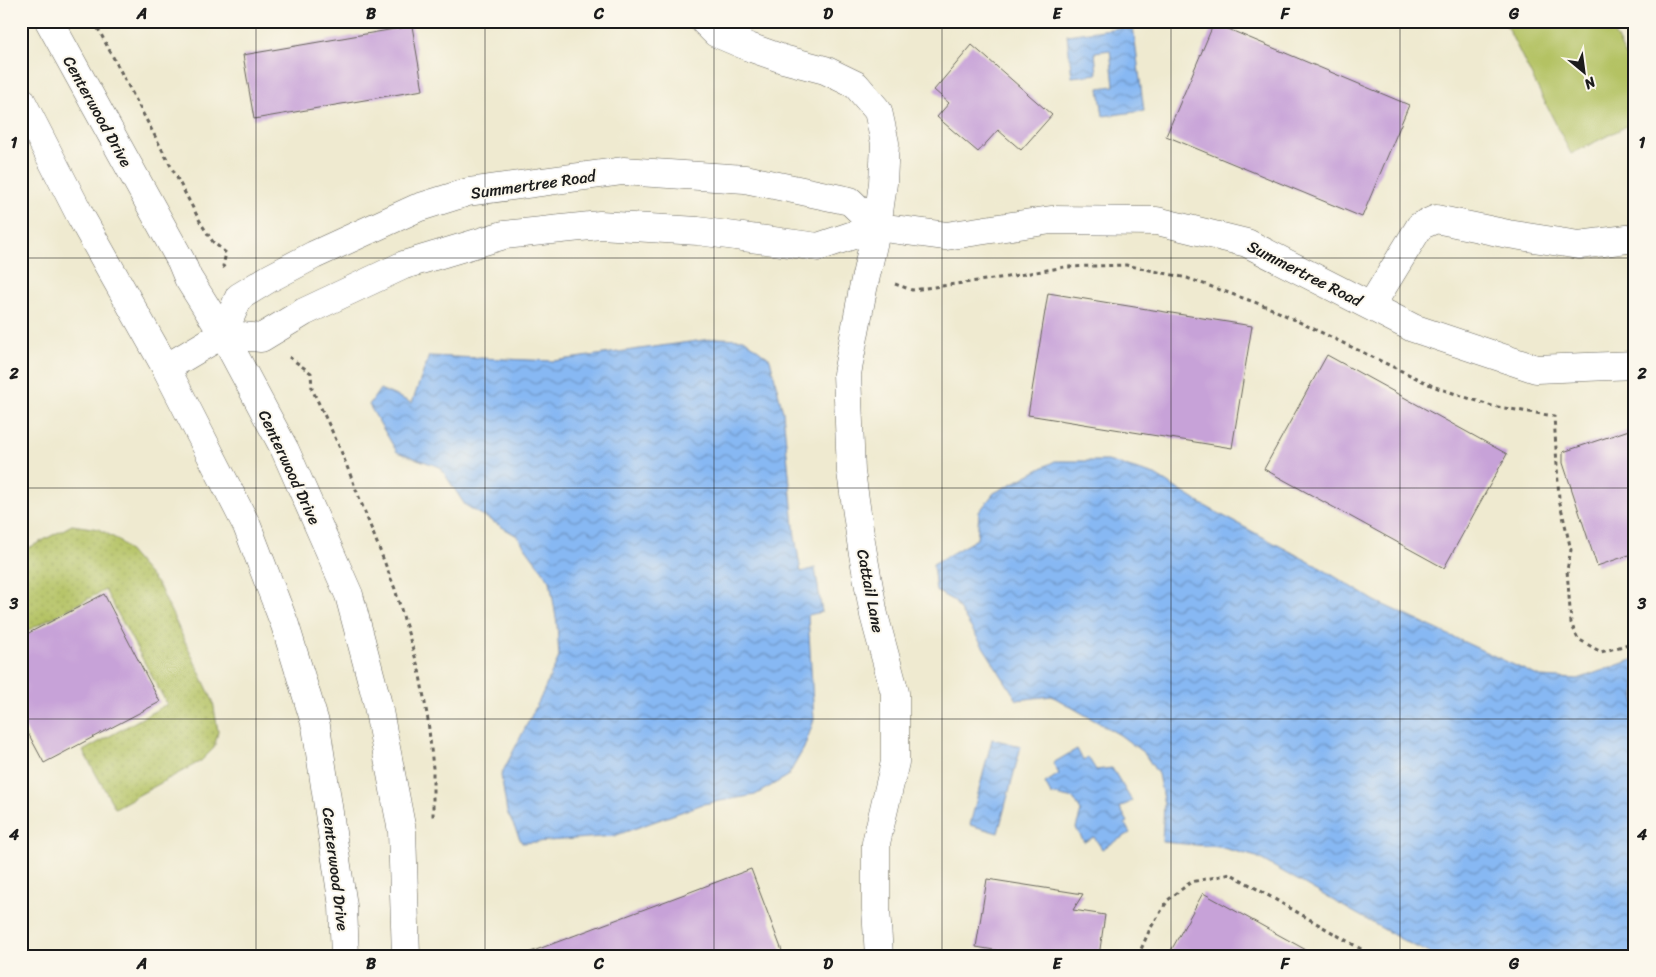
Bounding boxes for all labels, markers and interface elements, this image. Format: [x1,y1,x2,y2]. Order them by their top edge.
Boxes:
text: A [136,0,147,28]
text: B [366,0,377,28]
text: C [593,0,605,28]
text: D [823,0,833,28]
text: E [1053,0,1063,28]
text: F [1280,0,1291,28]
text: G [1508,0,1520,28]
north arrow [1558,48,1608,98]
street label: Centerwood Drive [55,50,140,173]
text: N [1579,69,1601,96]
text: 1 [11,128,18,157]
text: 1 [1639,128,1646,157]
street label: Summertree Road [469,161,599,208]
street label: Summertree Road [1242,232,1369,316]
text: 2 [8,359,19,388]
text: 2 [1636,359,1647,388]
street label: Centerwood Drive [250,405,329,530]
street label: Cattail Lane [848,547,893,635]
text: 3 [9,589,19,618]
text: 3 [1637,589,1647,618]
street label: Centerwood Drive [314,806,357,933]
text: 4 [8,820,19,849]
text: 4 [1636,820,1647,849]
text: A [136,949,147,977]
text: B [366,949,377,977]
text: C [593,949,605,977]
text: D [823,949,833,977]
text: E [1053,949,1063,977]
text: F [1280,949,1291,977]
text: G [1508,949,1520,977]

